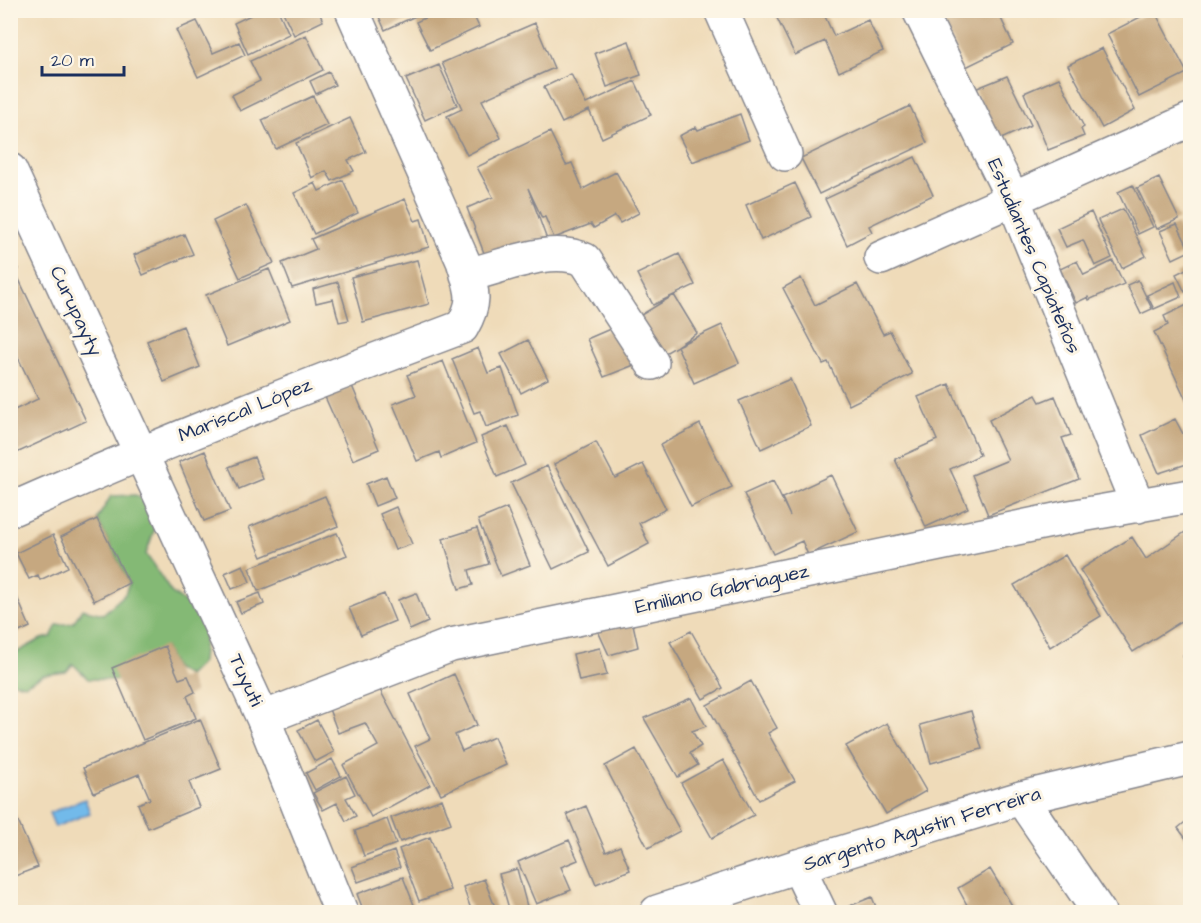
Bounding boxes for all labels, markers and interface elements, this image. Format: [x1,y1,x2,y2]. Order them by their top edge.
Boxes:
scale bar [42,39,124,77]
text: 20 m [51,48,94,73]
street label: Estudiantes Capiateños [980,154,1088,358]
street label: Curupayty [42,261,109,361]
street label: Mariscal López [174,370,316,450]
street label: Emiliano Gabriaguez [633,557,812,622]
street label: Tuyuti [221,649,270,711]
street label: Sargento Agustin Ferreira [800,780,1044,879]

